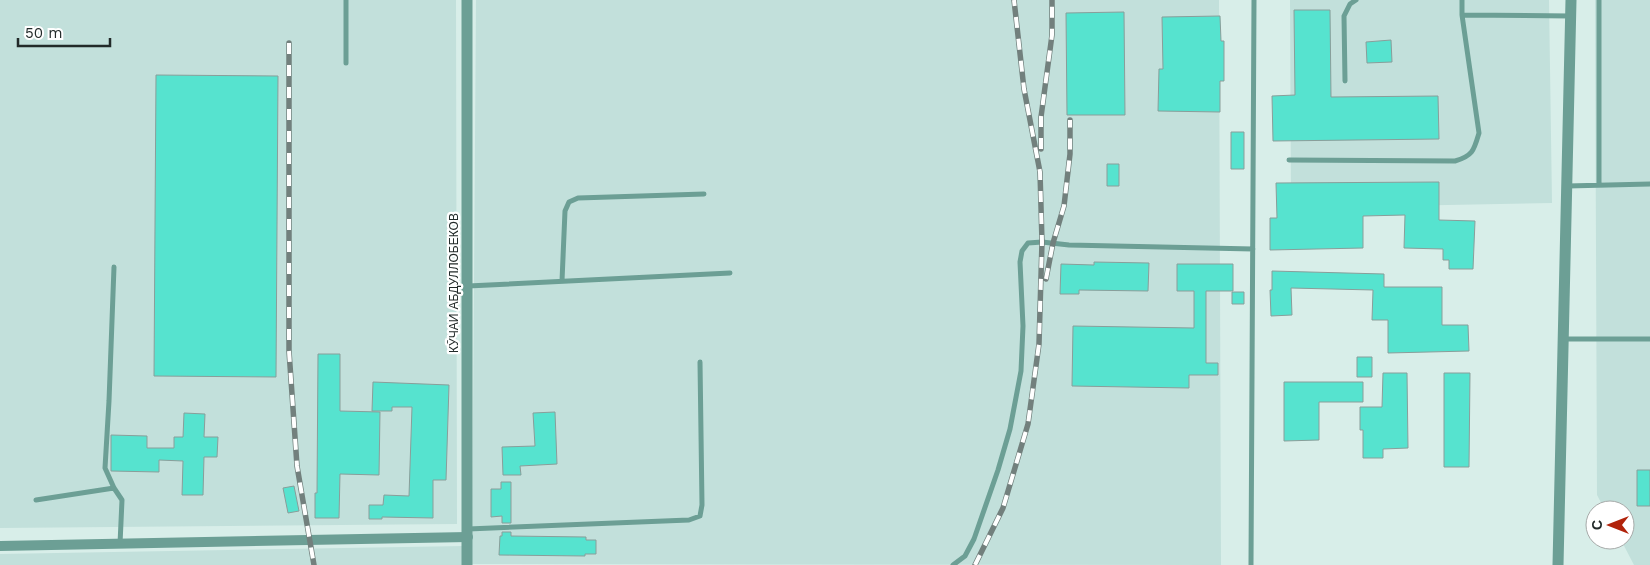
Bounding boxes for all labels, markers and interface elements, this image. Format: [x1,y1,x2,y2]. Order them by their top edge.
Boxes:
scale bar [18,15,110,47]
text: 50 m [25,24,62,42]
street label: КӮЧАИ АБДУЛЛОБЕКОВ [447,213,461,353]
north arrow [1585,500,1635,550]
text: С [1589,520,1605,530]

